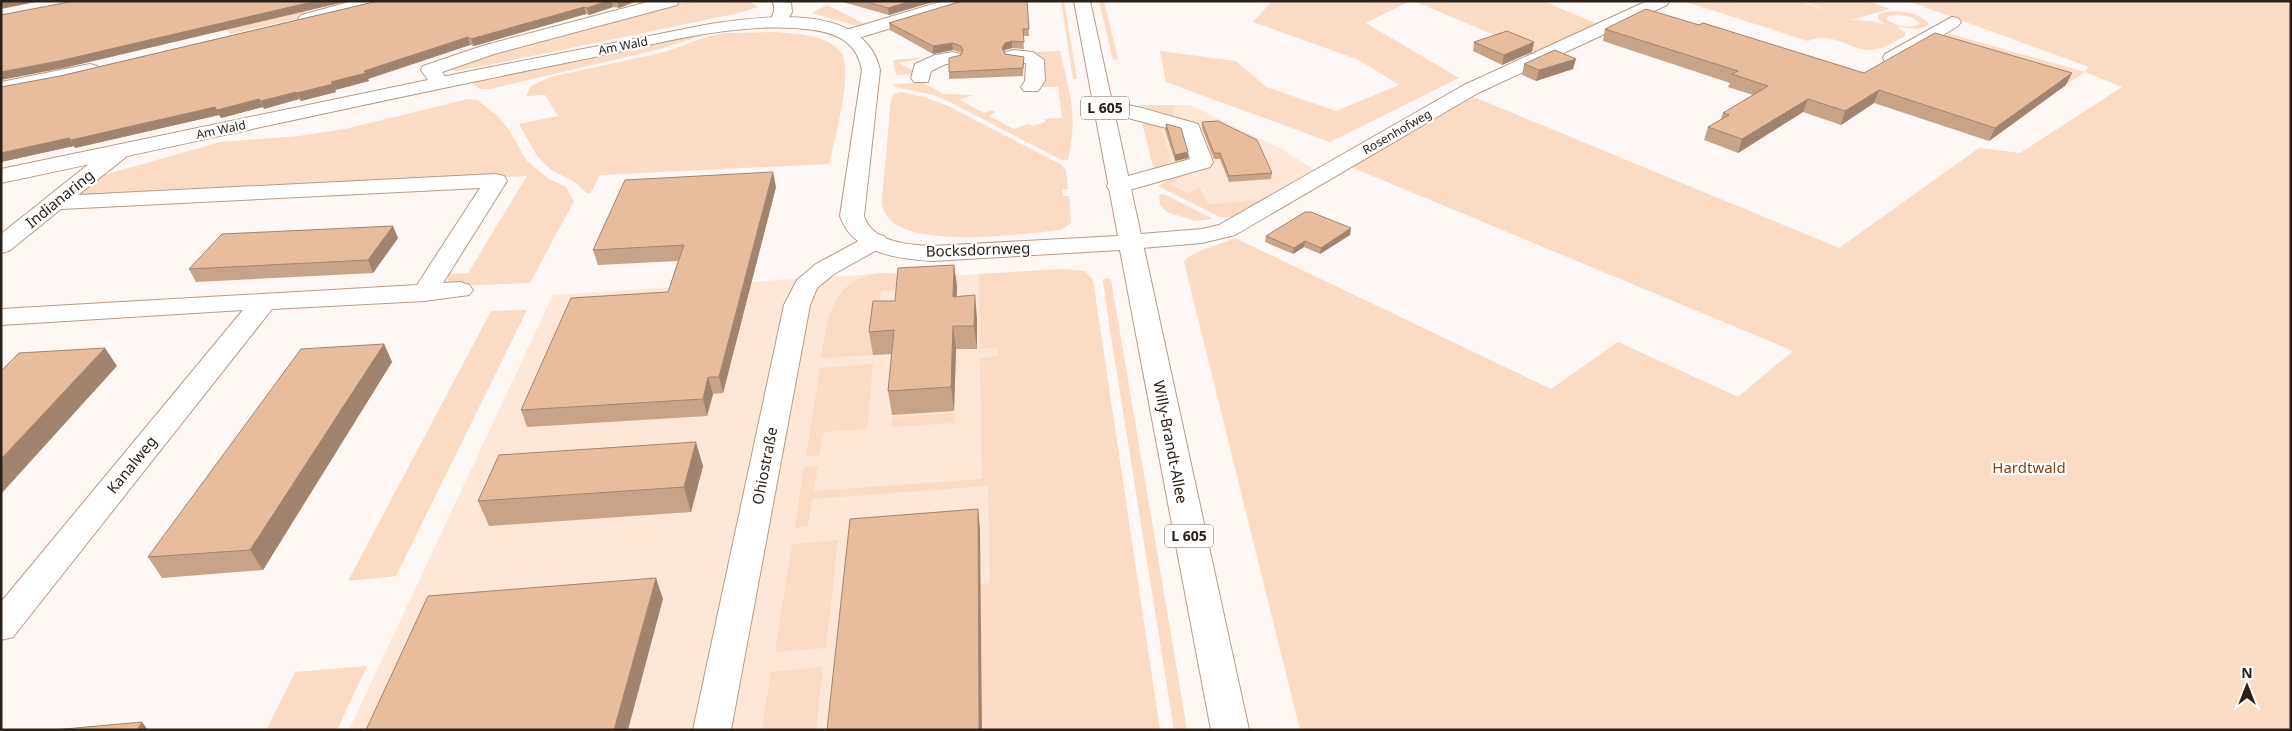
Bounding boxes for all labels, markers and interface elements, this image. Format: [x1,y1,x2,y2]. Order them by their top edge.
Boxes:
street label: Am Wald [597,32,649,59]
road number: L 605 [1081,96,1129,120]
street label: Rosenhofweg [1359,105,1434,158]
street label: Am Wald [195,116,247,143]
street label: Indianaring [21,165,98,232]
street label: Bocksdornweg [925,237,1031,261]
street label: Willy-Brandt-Allee [1149,379,1193,505]
street label: Ohiostraße [747,425,781,506]
street label: Kanalweg [102,431,161,497]
park label: Hardtwald [1992,457,2066,477]
road number: L 605 [1165,524,1213,548]
north arrow [2222,661,2272,711]
text: N [2241,663,2253,682]

